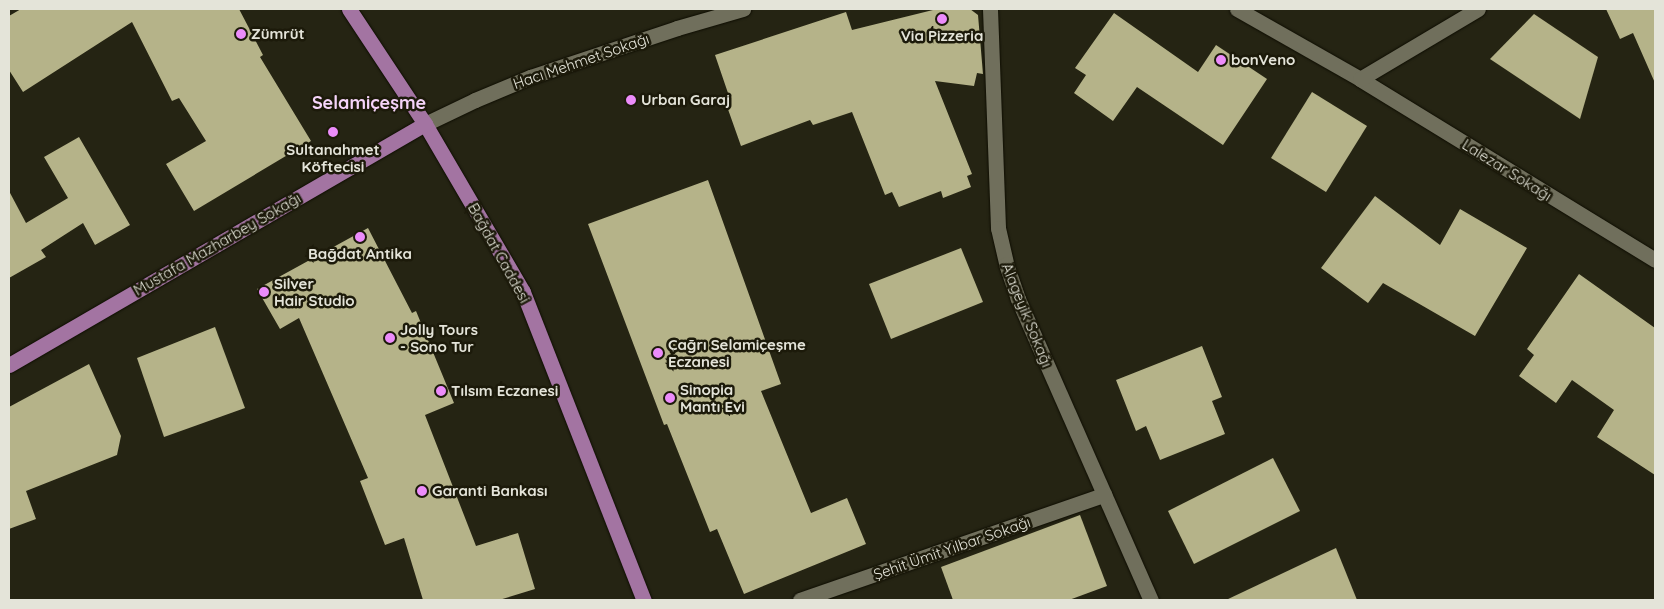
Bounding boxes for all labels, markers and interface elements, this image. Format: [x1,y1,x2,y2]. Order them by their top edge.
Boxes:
marker: Via Pizzeria [936,13,948,25]
place label: Zümrüt [251,25,305,43]
place label: Via Pizzeria [901,27,983,45]
marker: Zümrüt [235,28,247,40]
street label: Hacı Mehmet Sokağı [511,29,651,93]
place label: bonVeno [1231,51,1295,69]
marker: bonVeno [1215,54,1227,66]
place label: Urban Garaj [641,91,730,109]
district label: Selamiçeşme [312,92,426,114]
marker: Urban Garaj [625,94,637,106]
marker: Sultanahmet Köftecisi [327,126,339,138]
street label: Lalezar Sokağı [1459,135,1555,205]
place label: Sultanahmet Köftecisi [286,140,380,175]
street label: Mustafa Mazharbey Sokağı [130,189,304,299]
street label: Bağdat Caddesi [464,200,534,306]
marker: Bağdat Antika [354,231,366,243]
place label: Bağdat Antika [308,245,412,263]
street label: Alageyik Sokağı [998,260,1056,370]
place label: Silver Hair Studio [274,274,355,309]
marker: Silver Hair Studio [258,286,270,298]
place label: Jolly Tours - Sono Tur [400,320,478,355]
marker: Jolly Tours - Sono Tur [384,332,396,344]
place label: Çağrı Selamiçeşme Eczanesi [668,335,806,370]
marker: Çağrı Selamiçeşme Eczanesi [652,347,664,359]
place label: Sinopia Mantı Evi [680,380,745,415]
place label: Tılsım Eczanesi [451,382,558,400]
marker: Tılsım Eczanesi [435,385,447,397]
marker: Sinopia Mantı Evi [664,392,676,404]
place label: Garanti Bankası [432,482,547,500]
marker: Garanti Bankası [416,485,428,497]
street label: Şehit Ümit Yılbar Sokağı [871,513,1033,583]

